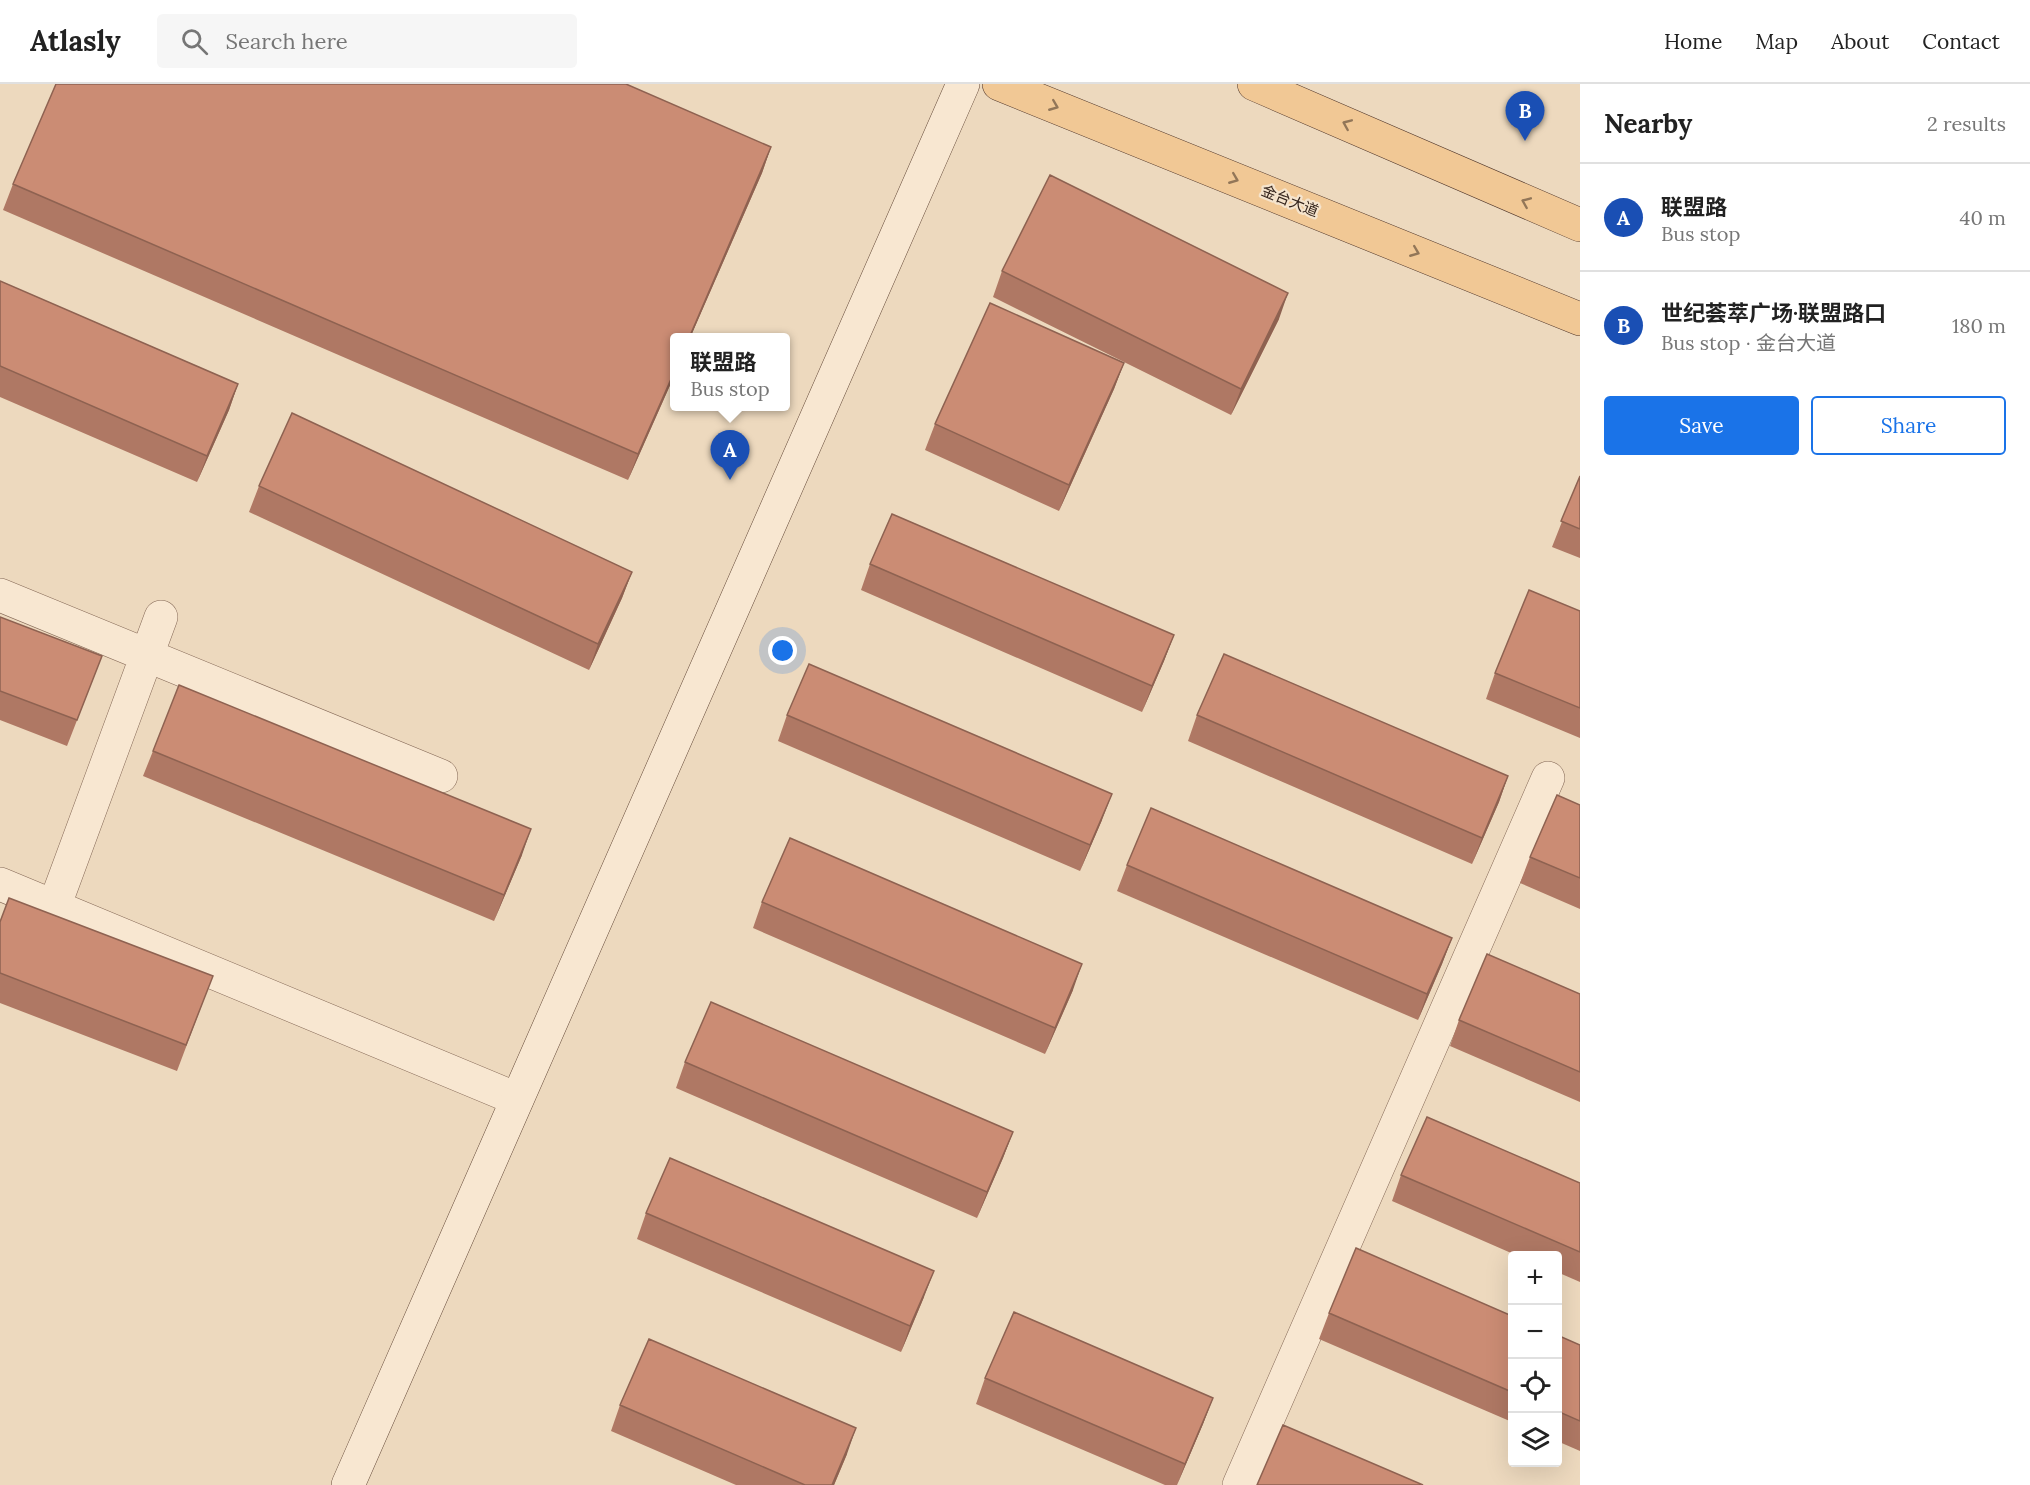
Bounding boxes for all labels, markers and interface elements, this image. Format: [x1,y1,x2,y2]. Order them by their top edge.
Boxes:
search box [157,14,577,68]
text: Atlasly [30,23,121,59]
icon: search [178,25,211,58]
text: Search here [226,27,348,55]
text: Home [1664,28,1722,55]
text: Map [1755,28,1798,55]
text: About [1831,28,1889,55]
text: Contact [1922,28,2000,55]
pin: B [1506,92,1544,141]
one-way arrow [1047,99,1058,111]
text: Nearby [1604,107,1692,140]
text: 2 results [1927,111,2006,136]
one-way arrow [1343,120,1354,132]
one-way arrow [1228,172,1239,184]
street label: 金台大道 [1259,180,1322,221]
text: 联盟路 [1661,193,1727,221]
one-way arrow [1522,197,1533,209]
text: A [1617,205,1630,230]
text: 40 m [1960,205,2006,230]
text: Bus stop [1661,221,1740,246]
one-way arrow [1409,245,1420,257]
text: 世纪荟萃广场·联盟路口 [1661,299,1886,327]
text: B [1617,313,1630,338]
text: 180 m [1952,313,2006,338]
text: Bus stop · 金台大道 [1661,330,1836,355]
popup [670,333,790,411]
text: 联盟路 [690,348,756,376]
text: Bus stop [690,376,770,401]
button: Save [1604,396,1799,455]
button: Share [1811,396,2006,455]
pin: A [710,430,750,480]
your location [768,636,797,665]
map controls [1508,1251,1562,1467]
button: + [1508,1251,1562,1305]
button: − [1508,1305,1562,1359]
button: locate [1508,1359,1562,1413]
button: layers [1508,1413,1562,1467]

